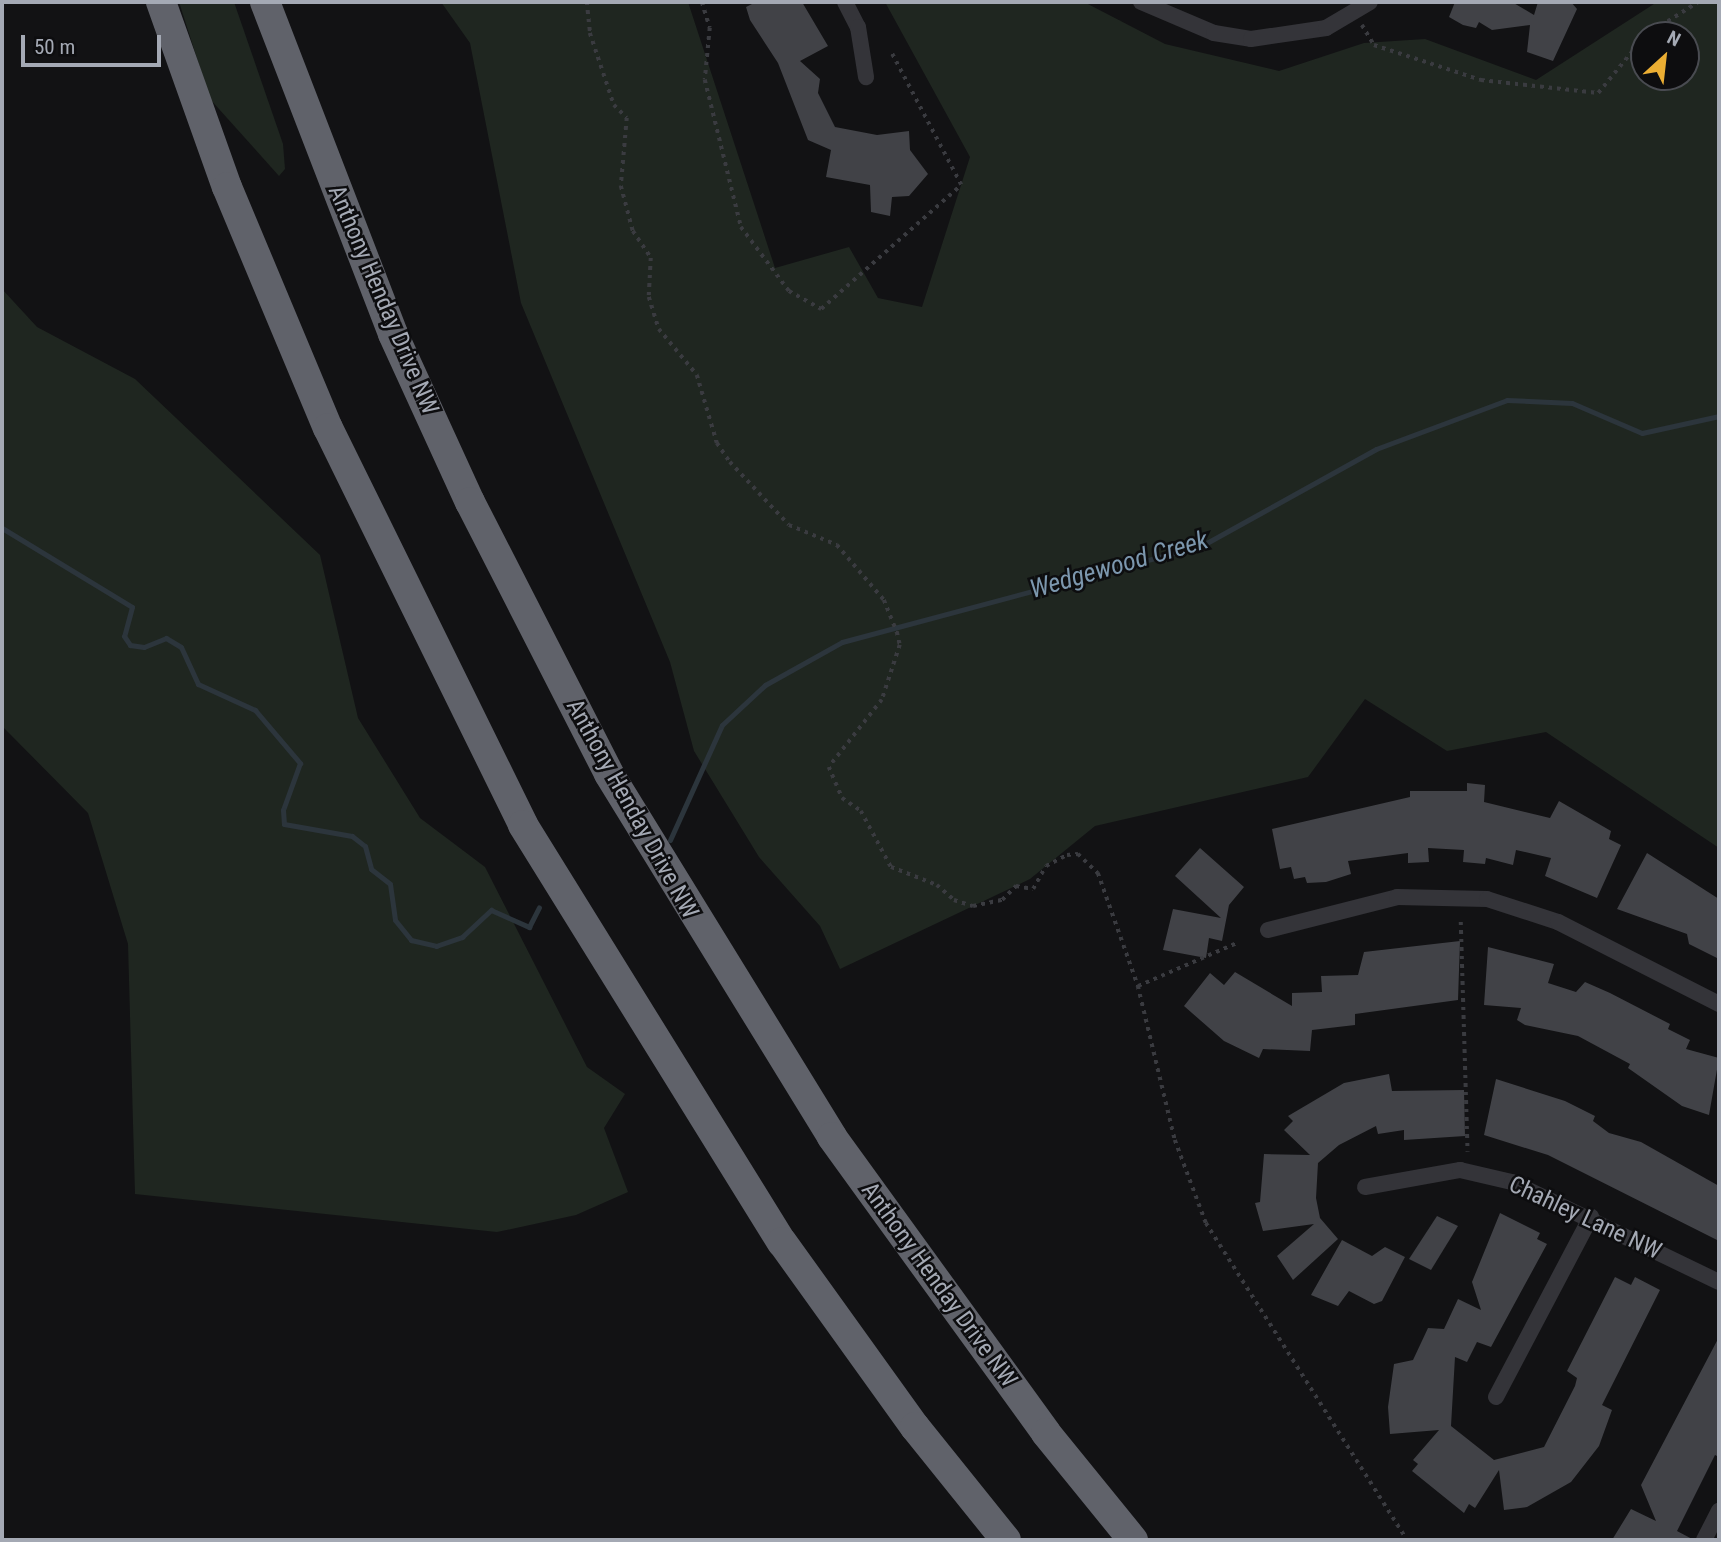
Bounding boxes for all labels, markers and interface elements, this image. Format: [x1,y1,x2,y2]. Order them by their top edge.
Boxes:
scale bar [24,21,164,65]
north arrow [1630,21,1700,91]
text: N [1663,26,1684,52]
text: 50 m [34,35,75,59]
street label: Anthony Henday Drive NW [322,181,444,419]
water label: Wedgewood Creek [1026,525,1212,605]
street label: Anthony Henday Drive NW [560,694,704,924]
street label: Chahley Lane NW [1504,1170,1666,1266]
street label: Anthony Henday Drive NW [855,1177,1023,1393]

